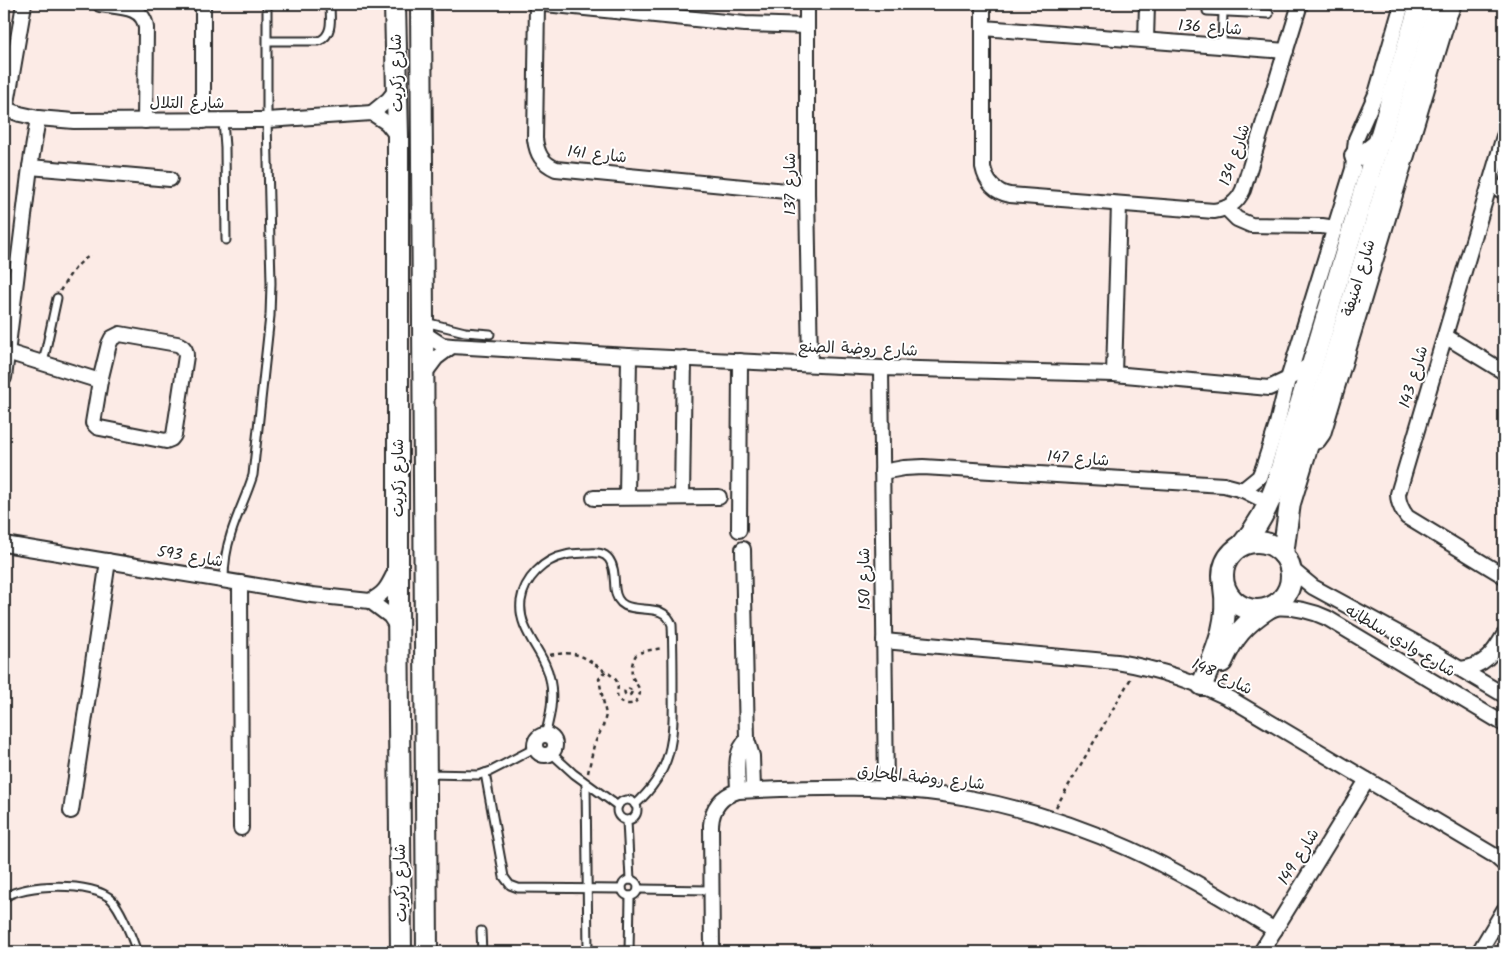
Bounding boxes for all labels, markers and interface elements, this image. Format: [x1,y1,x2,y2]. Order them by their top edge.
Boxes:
street label: شارع 136 [1177,13,1243,43]
street label: شارع زكريت [384,34,410,112]
street label: شارع التلال [150,91,224,116]
street label: شارع 134 [1213,121,1257,189]
street label: شارع 141 [566,139,628,171]
street label: شارع 137 [778,153,803,215]
street label: شارع امنيفة [1335,236,1383,320]
street label: شارع روضة الصنع [798,334,918,364]
street label: شارع 143 [1393,343,1435,411]
street label: شارع زكريت [386,439,411,517]
street label: شارع 147 [1046,444,1110,474]
street label: شارع 593 [155,539,225,575]
street label: شارع 150 [852,547,878,611]
street label: شارع وادي سلطانه [1340,598,1460,684]
street label: شارع 148 [1187,652,1257,702]
street label: شارع روضة المحارق [856,759,986,797]
street label: شارع 149 [1272,824,1326,890]
street label: شارع زكريت [388,844,414,922]

